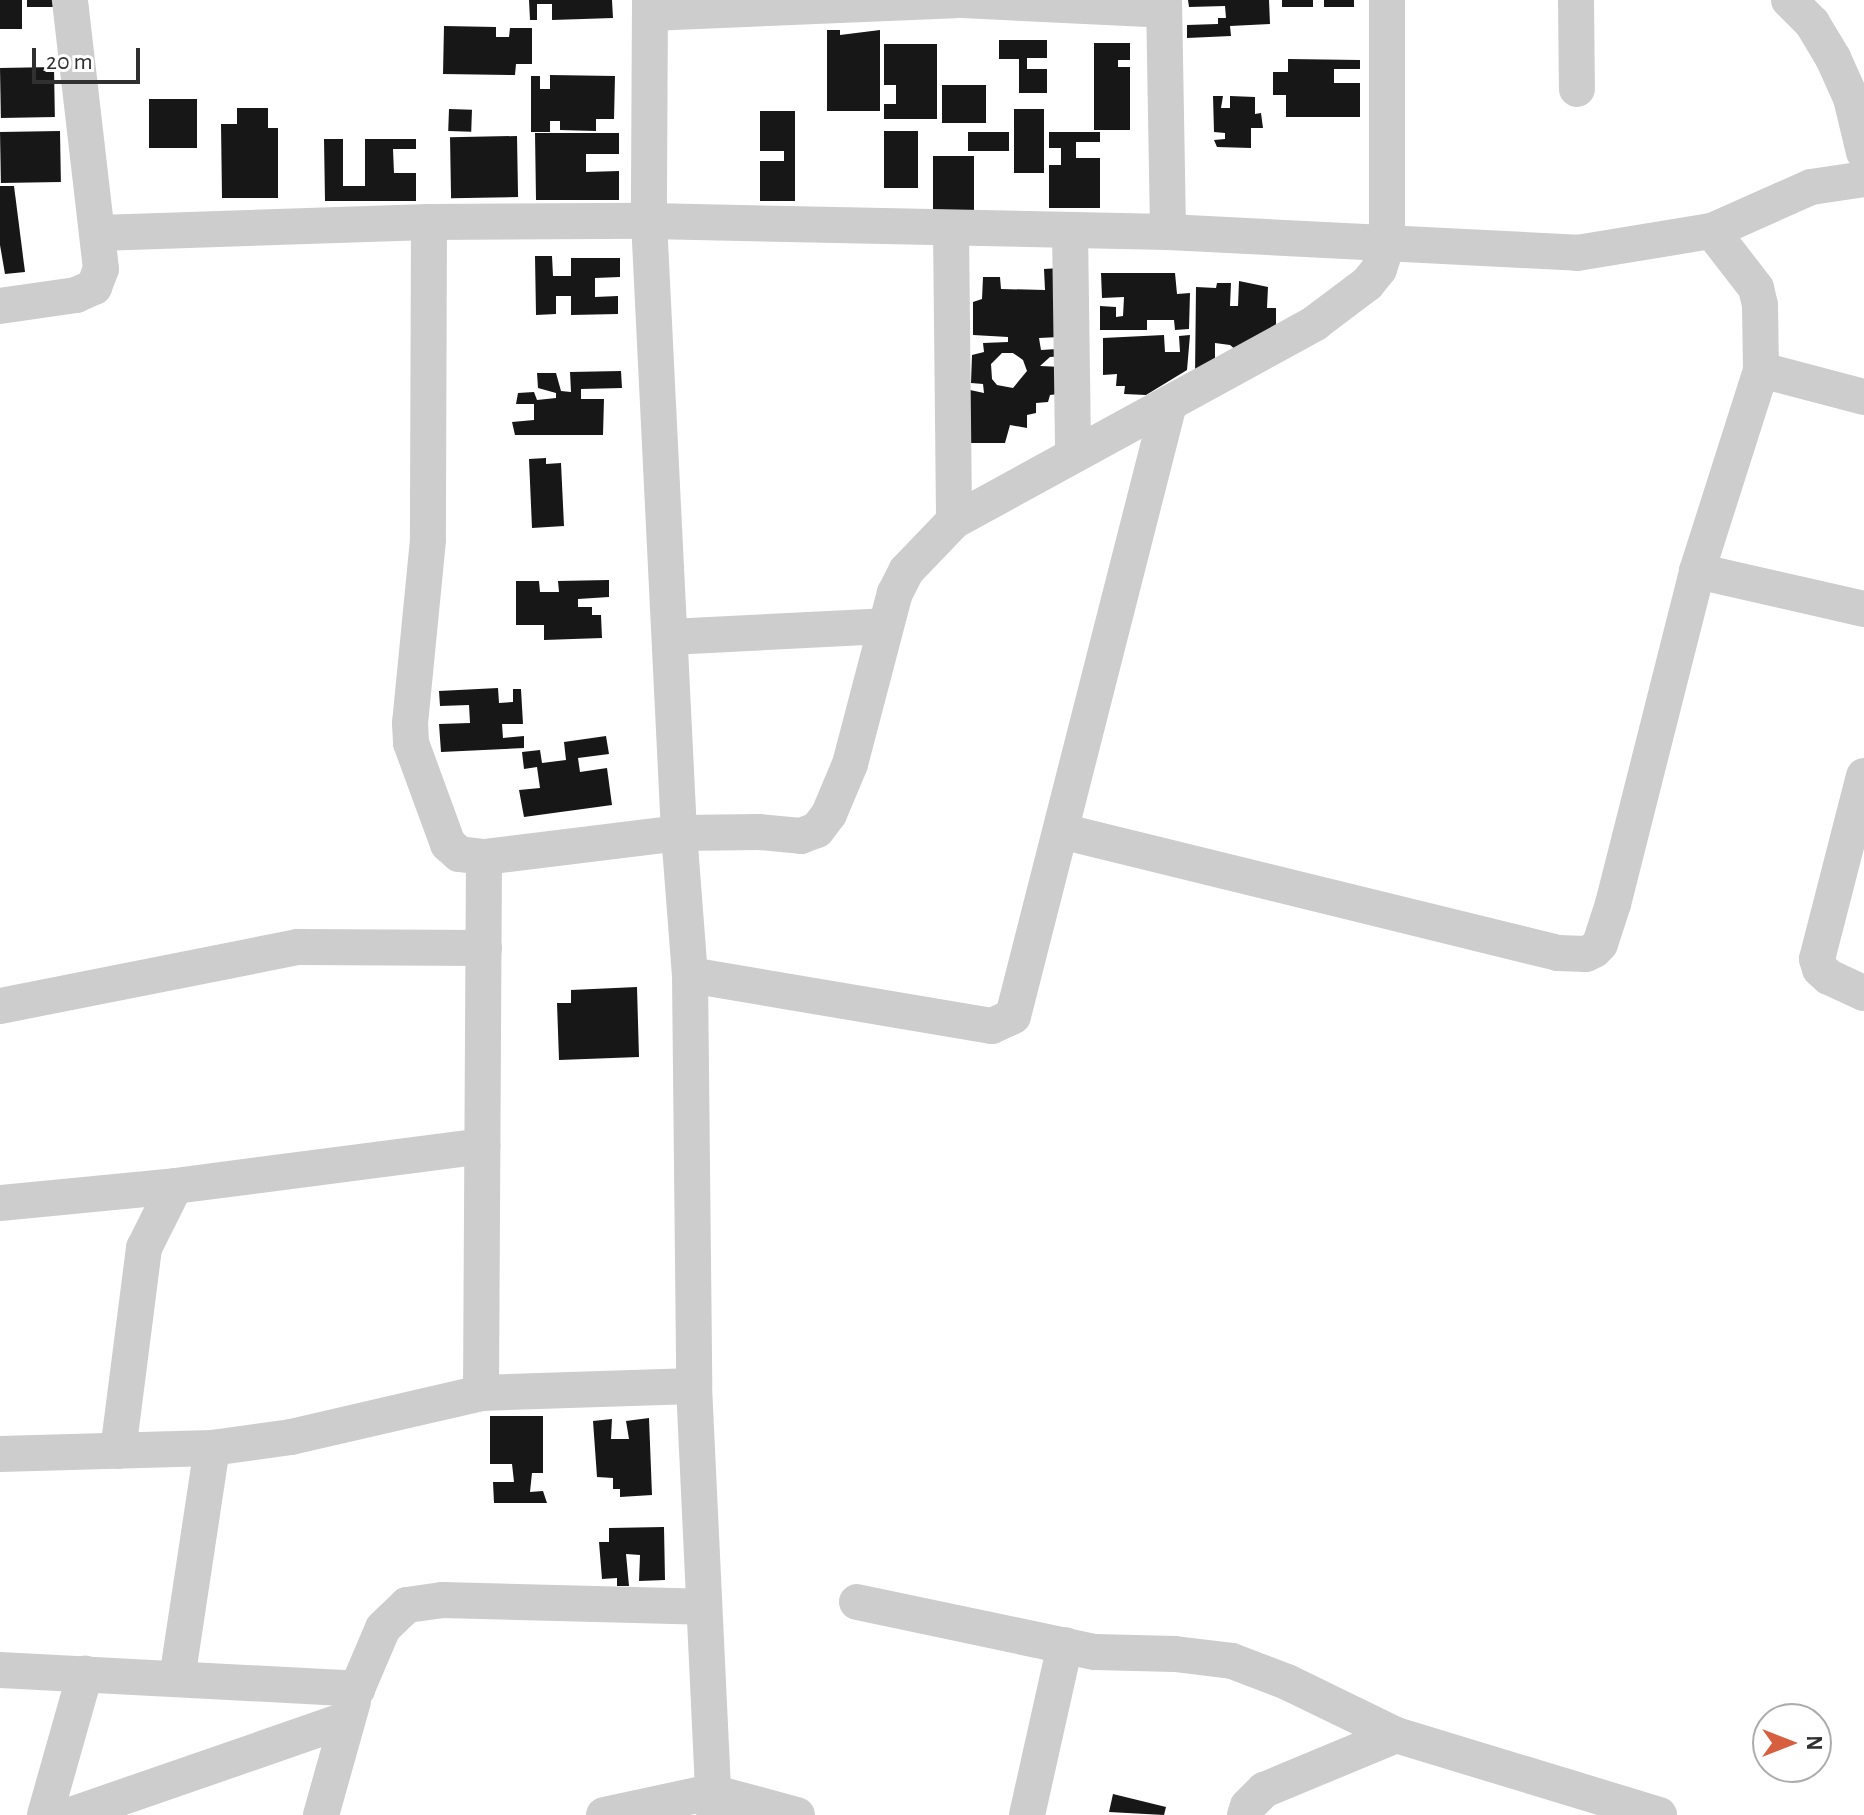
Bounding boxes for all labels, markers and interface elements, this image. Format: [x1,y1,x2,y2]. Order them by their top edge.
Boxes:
scale bar [36,32,144,82]
text: 20 m [46,50,93,74]
north arrow [1752,1703,1832,1783]
text: N [1803,1735,1825,1751]

